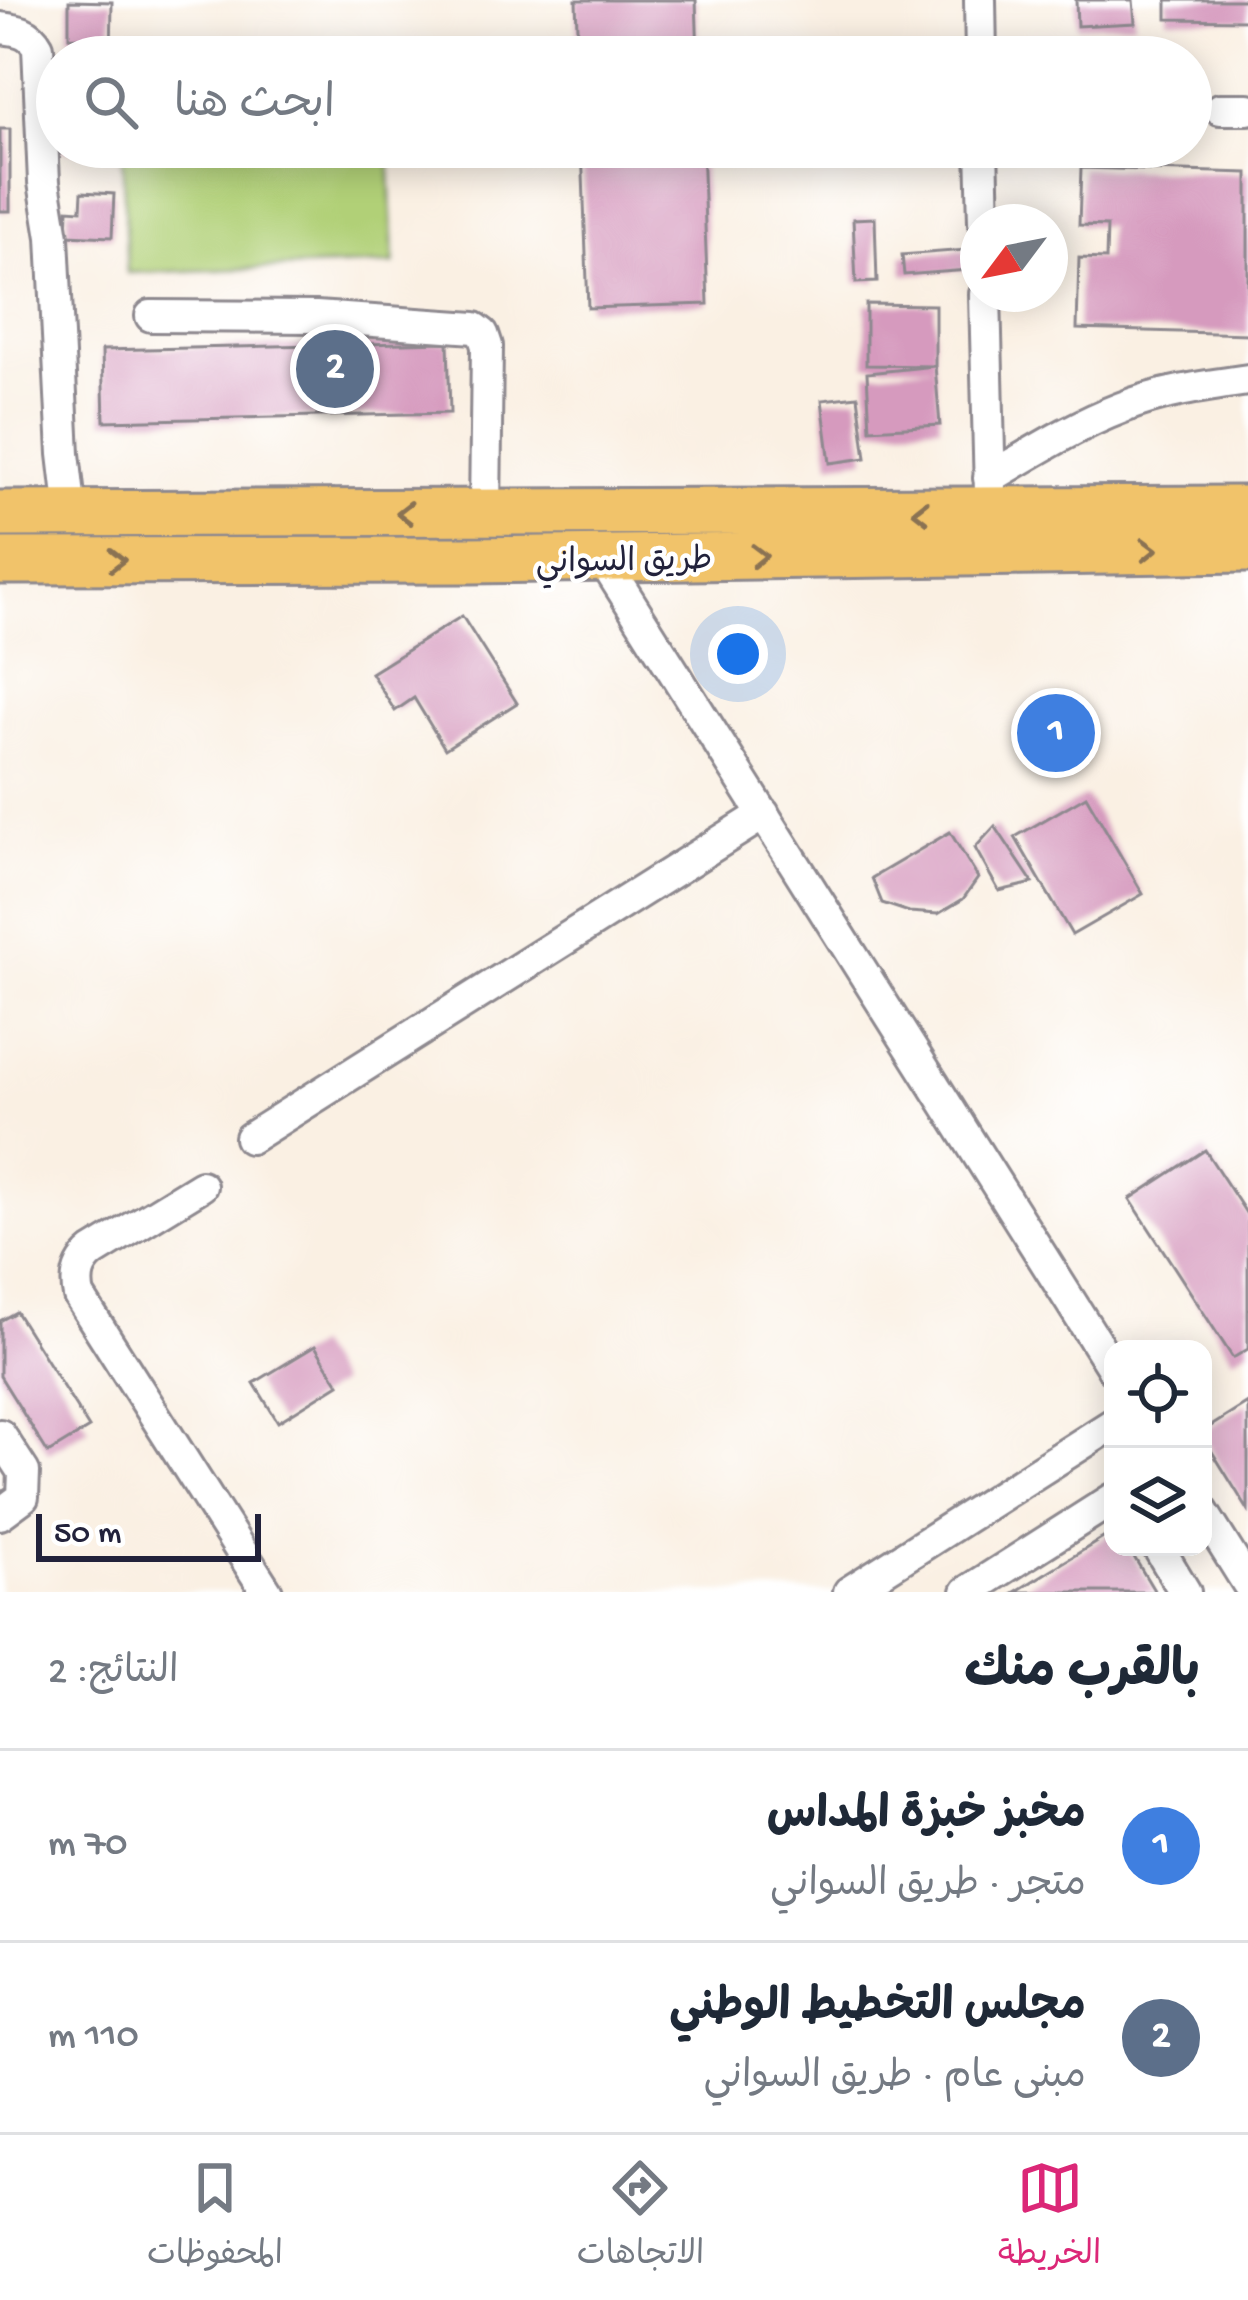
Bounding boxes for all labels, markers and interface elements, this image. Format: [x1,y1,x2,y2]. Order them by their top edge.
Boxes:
search box [36,36,1212,168]
icon: search [78,69,144,135]
text: ابحث هنا [174,80,335,133]
north arrow [960,204,1068,312]
pin: 2 [296,324,374,414]
one-way arrow [911,499,929,525]
one-way arrow [395,500,413,526]
one-way arrow [1140,538,1159,564]
street label: طريق السواني [535,542,713,590]
one-way arrow [750,543,769,569]
one-way arrow [109,547,127,573]
your location [708,624,768,684]
pin: 1 [1017,688,1095,778]
map controls [1104,1340,1212,1556]
button: locate [1104,1340,1212,1448]
button: layers [1104,1448,1212,1556]
scale bar [36,1508,261,1561]
text: 50 m [54,1516,121,1554]
text: بالقرب منك [964,1645,1200,1705]
text: النتائج: 2 [48,1651,179,1697]
text: مخبز خبزة المداس [767,1791,1086,1844]
text: 70 m [48,1823,127,1869]
text: 1 [1153,1823,1169,1869]
text: متجر · طريق السواني [770,1864,1086,1910]
text: مجلس التخطيط الوطني [669,1983,1086,2036]
text: 110 m [48,2015,139,2061]
text: 2 [1151,2015,1171,2061]
text: مبنى عام · طريق السواني [703,2056,1086,2102]
tab: المحفوظات [147,2155,283,2281]
tab: الاتجاهات [577,2155,704,2281]
tab: الخريطة [998,2155,1101,2281]

